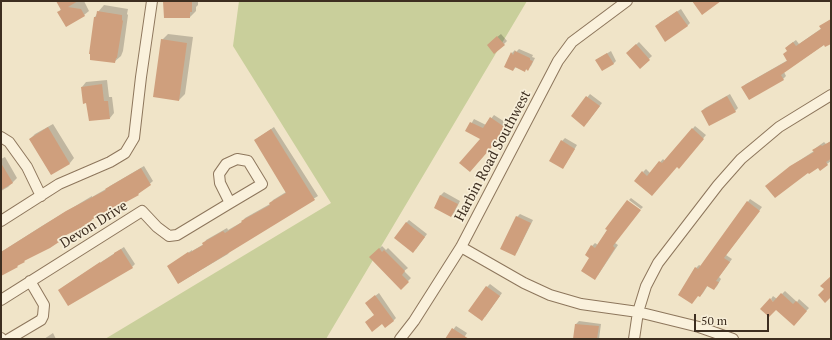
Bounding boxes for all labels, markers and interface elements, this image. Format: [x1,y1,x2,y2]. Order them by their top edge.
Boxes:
street label: Harbin Road Southwest [451,88,535,224]
street label: Devon Drive [57,198,131,252]
scale bar [696,306,771,332]
text: 50 m [701,313,727,328]

